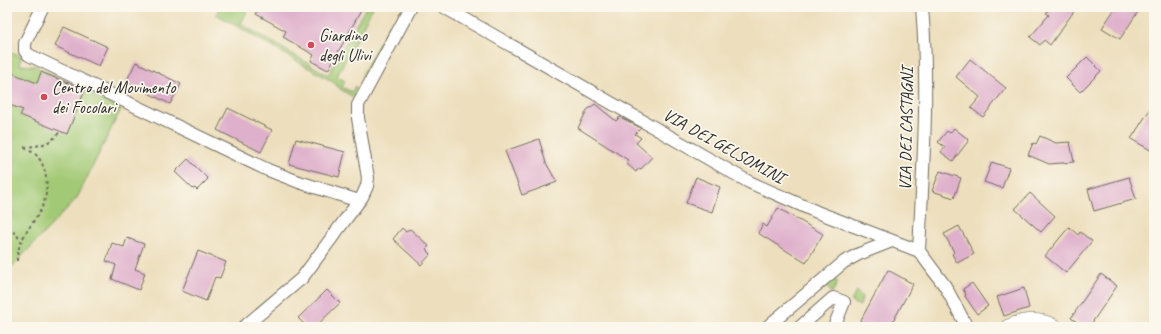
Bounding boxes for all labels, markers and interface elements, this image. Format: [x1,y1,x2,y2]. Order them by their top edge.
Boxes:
place label: Giardino degli Ulivi [319,25,373,66]
marker: Giardino degli Ulivi [306,40,316,50]
street label: VIA DEI CASTAGNI [894,63,918,191]
place label: Centro del Movimento dei Focolari [52,77,177,118]
marker: Centro del Movimento dei Focolari [39,92,49,102]
street label: VIA DEI GELSOMINI [660,104,792,190]

